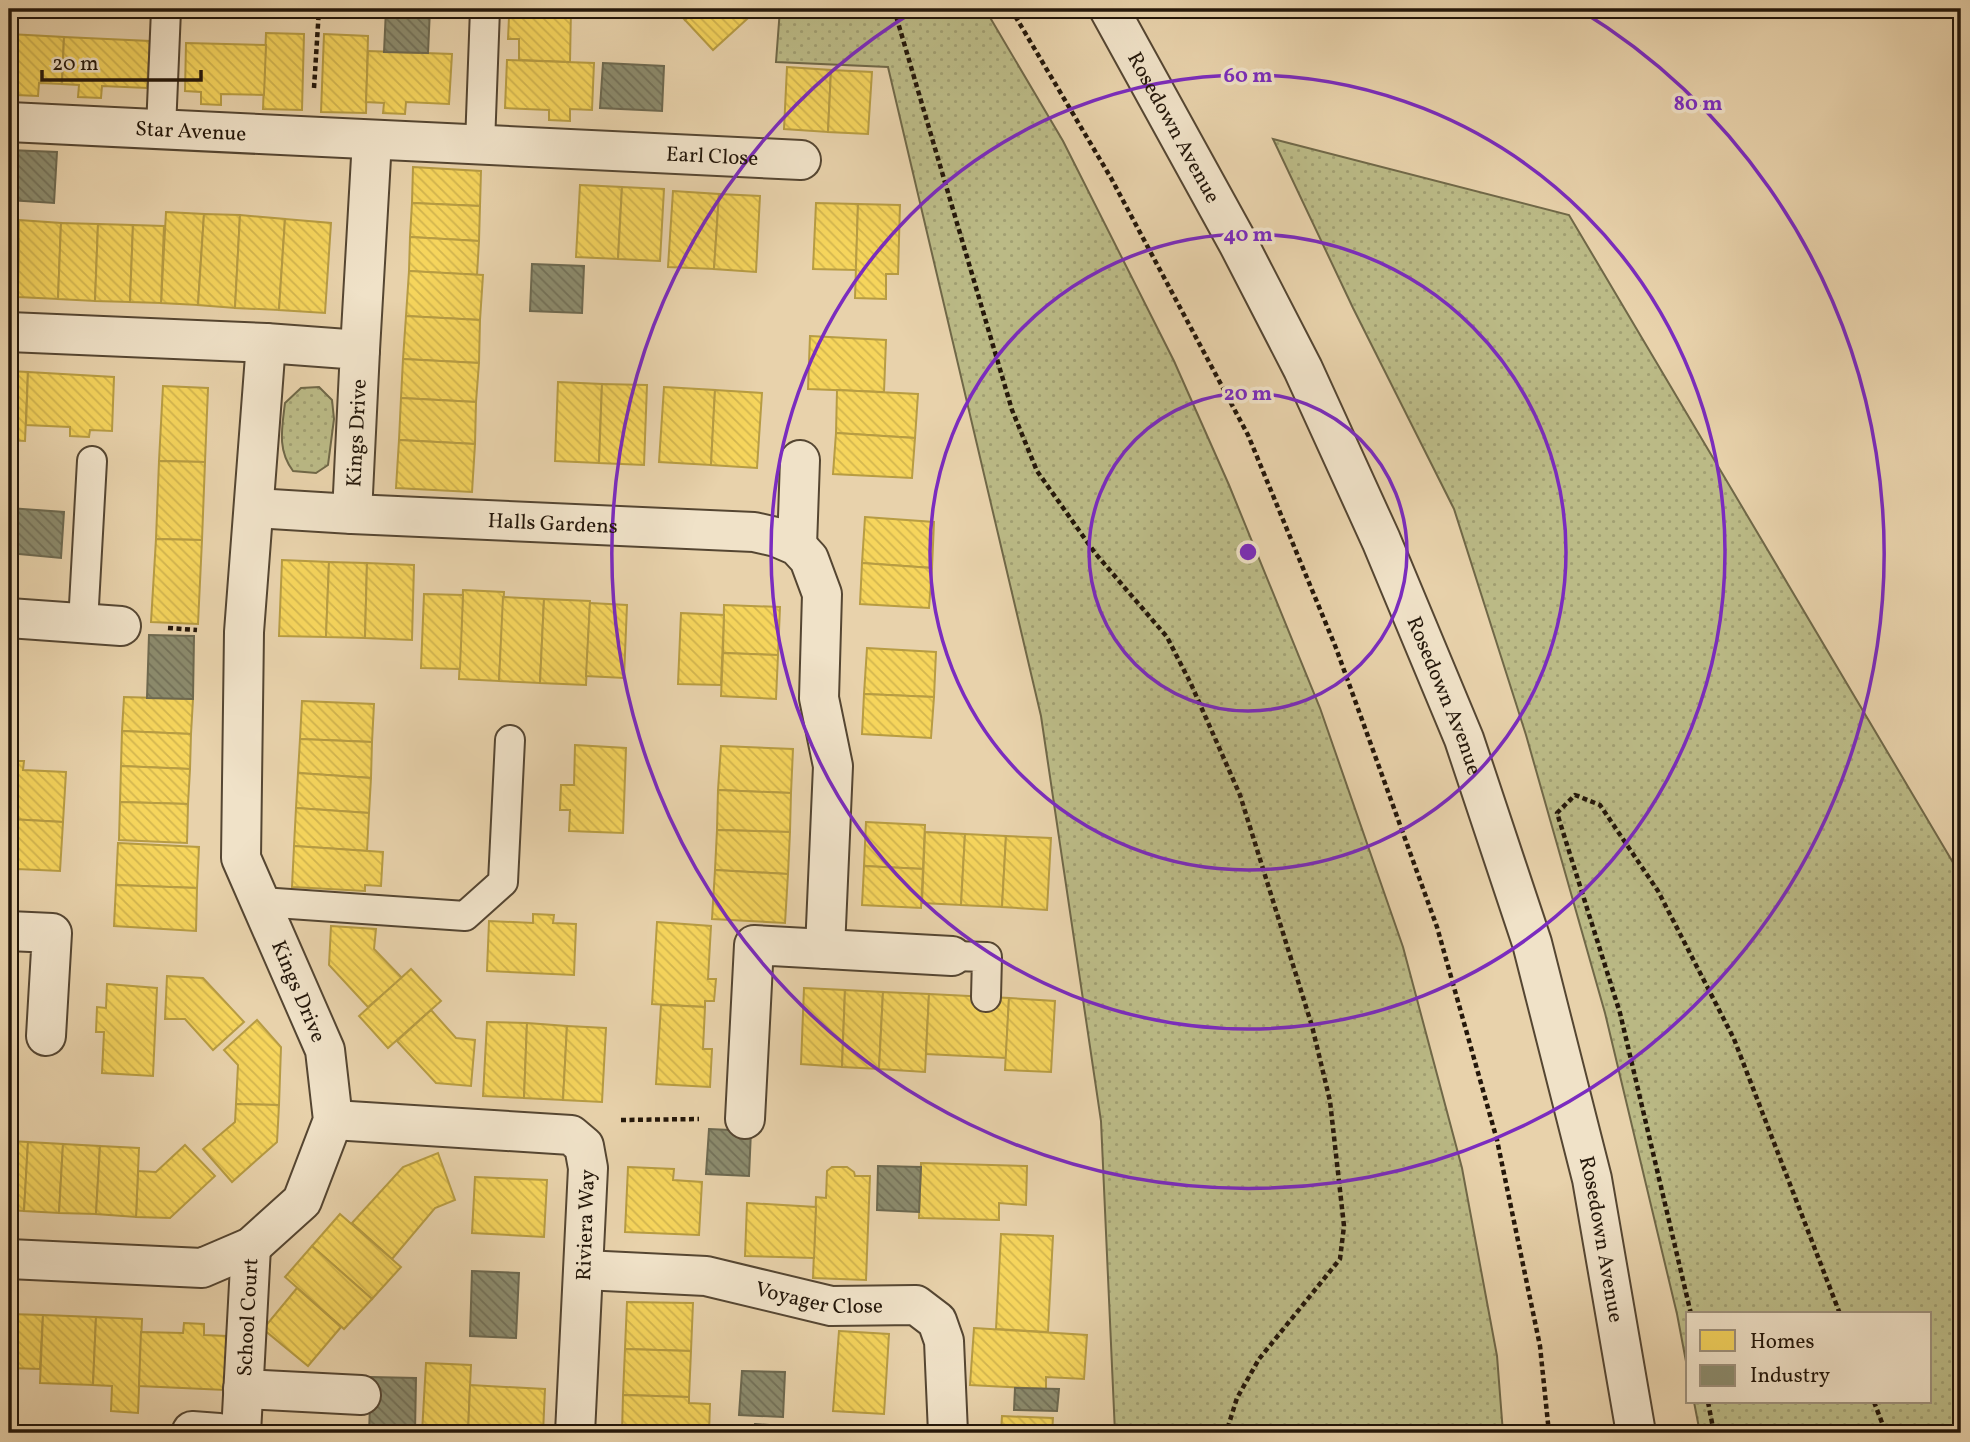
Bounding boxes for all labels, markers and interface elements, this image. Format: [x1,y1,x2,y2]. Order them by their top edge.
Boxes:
scale bar [42,38,201,82]
street label: Rosedown Avenue [1119,47,1226,209]
text: 20 m [52,50,98,79]
text: 60 m [1224,62,1272,91]
text: 80 m [1674,90,1722,119]
street label: Star Avenue [134,115,247,149]
street label: Earl Close [665,141,759,174]
text: 40 m [1223,221,1273,250]
street label: Kings Drive [340,378,375,488]
text: 20 m [1224,380,1272,409]
street label: Halls Gardens [487,507,618,542]
centre of rings [1236,540,1260,564]
street label: Rosedown Avenue [1398,612,1488,779]
street label: Kings Drive [263,936,332,1047]
street label: Rosedown Avenue [1571,1153,1630,1325]
street label: Riviera Way [570,1168,603,1281]
street label: School Court [231,1257,266,1377]
street label: Voyager Close [752,1275,883,1322]
legend [1686,1312,1932,1404]
text: Homes [1750,1328,1815,1357]
text: Industry [1750,1362,1831,1391]

